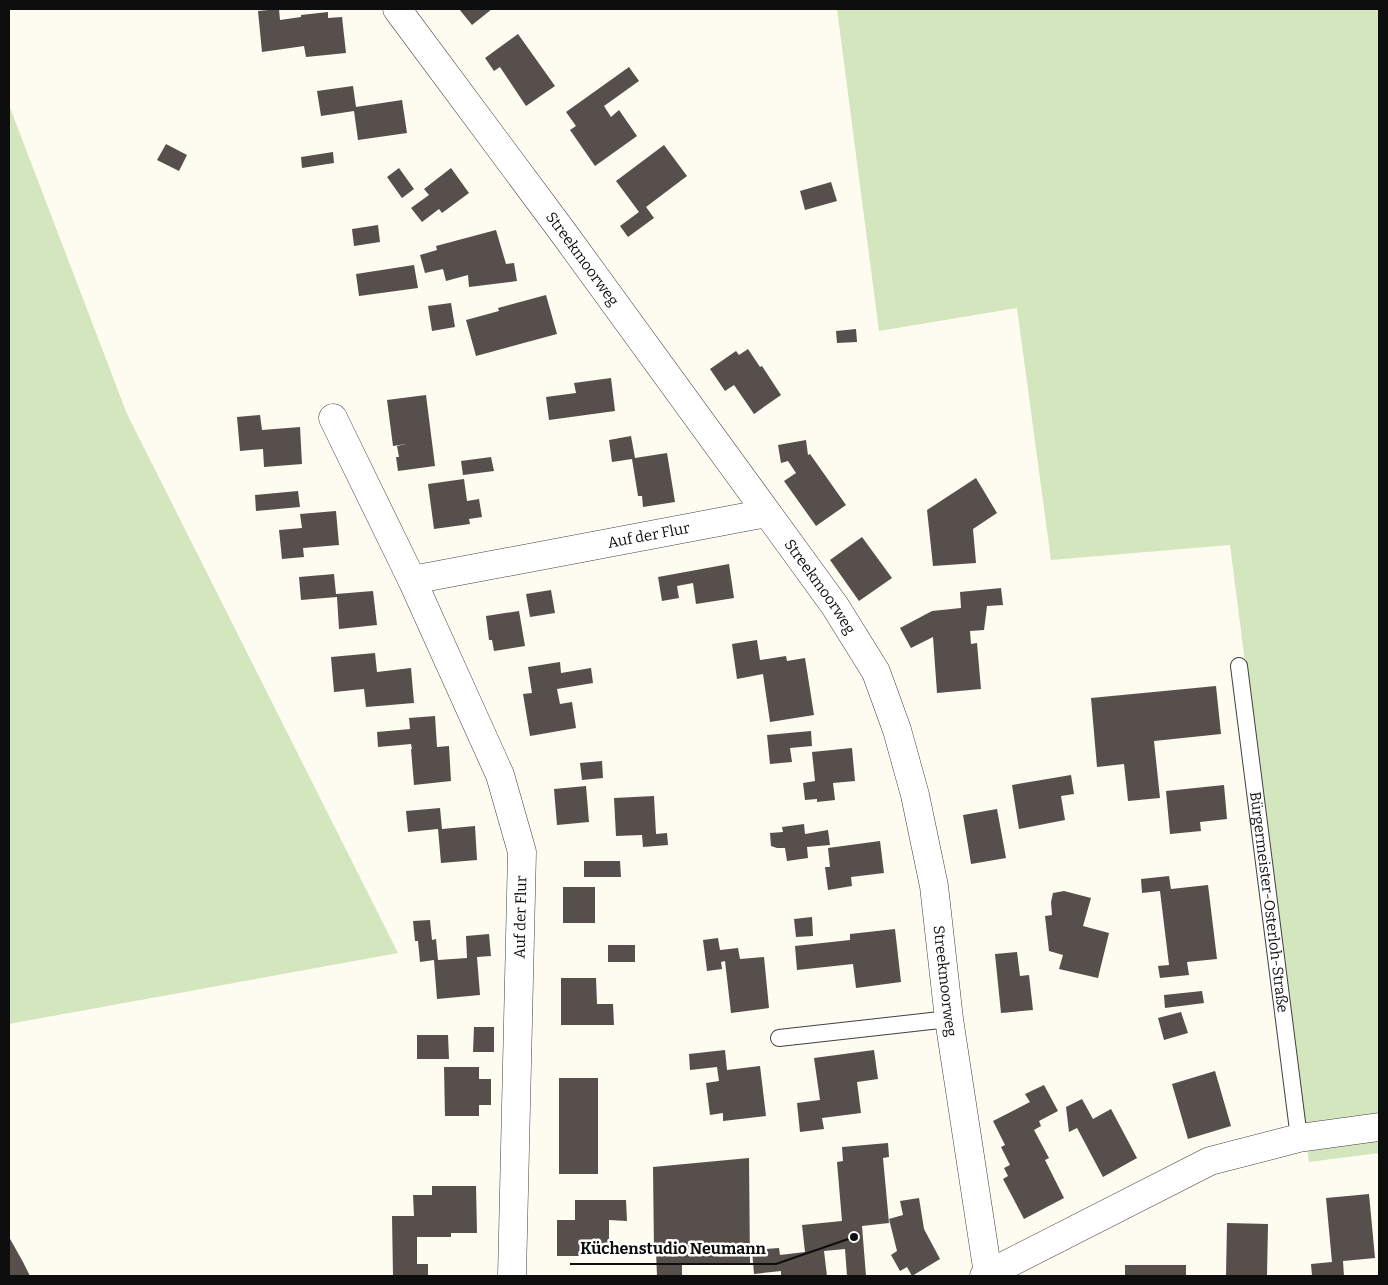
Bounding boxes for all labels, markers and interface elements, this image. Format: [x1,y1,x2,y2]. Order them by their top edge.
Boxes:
street label: Streekmoorweg [542,208,622,309]
street label: Auf der Flur [606,519,692,552]
street label: Streekmoorweg [780,536,859,638]
street label: Bürgermeister-Osterloh-Straße [1246,790,1292,1014]
street label: Auf der Flur [510,875,530,959]
street label: Streekmoorweg [930,925,961,1038]
callout: Küchenstudio Neumann [570,1233,776,1264]
text: Küchenstudio Neumann [580,1239,767,1258]

